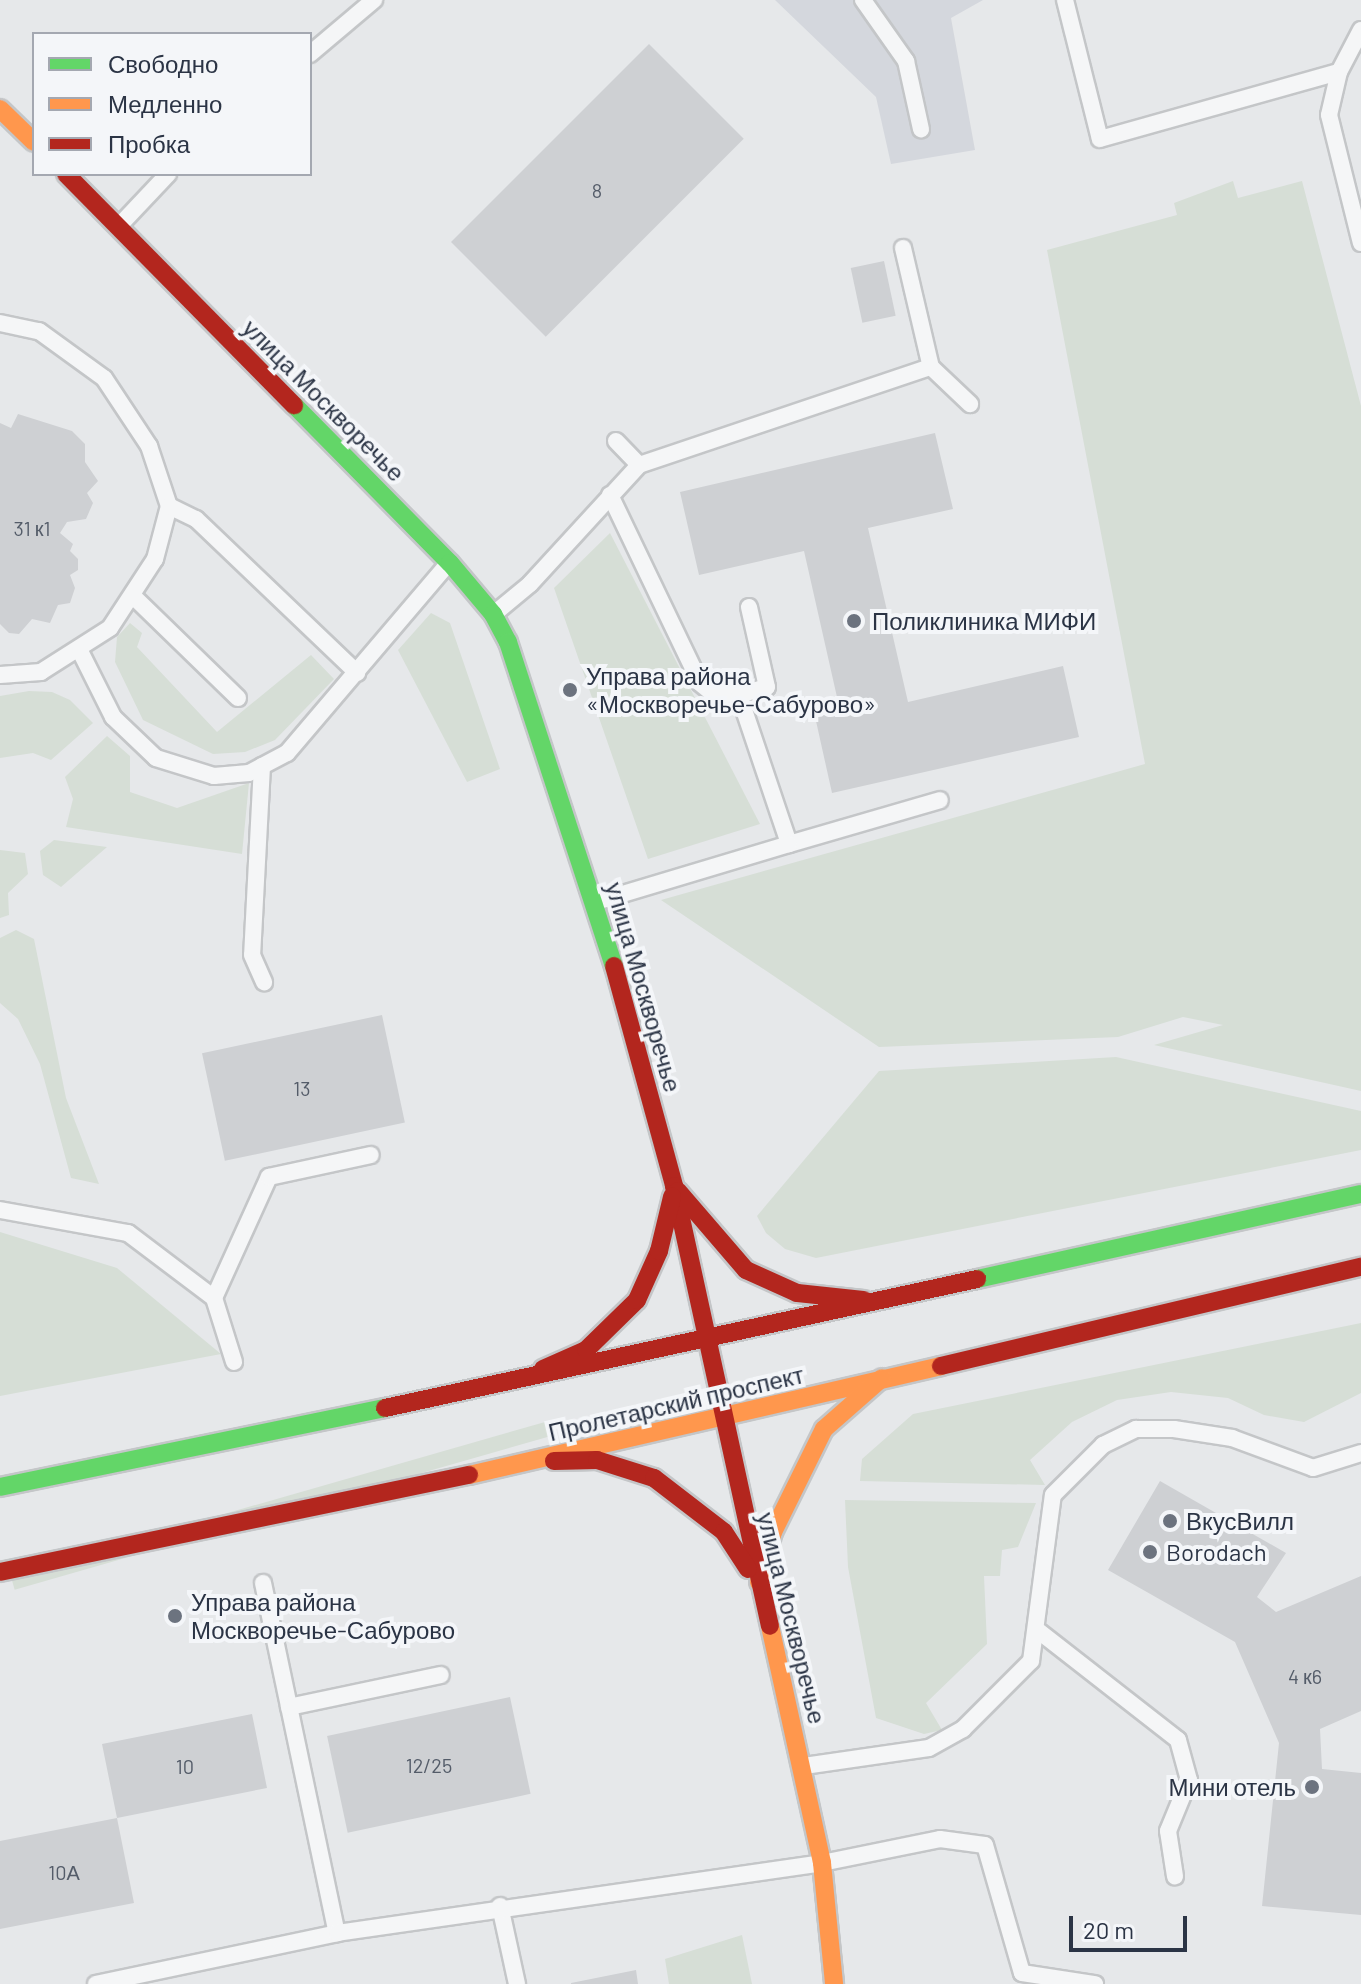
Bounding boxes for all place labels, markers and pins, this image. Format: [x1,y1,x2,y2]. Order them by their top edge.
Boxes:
place label: Поликлиника МИФИ [872,607,1096,635]
marker: Поликлиника МИФИ [843,610,865,632]
place label: Управа района «Москворечье-Сабурово» [586,662,876,718]
marker: Управа района «Москворечье-Сабурово» [561,681,579,699]
place label: ВкусВилл [1186,1507,1294,1535]
marker: ВкусВилл [1161,1512,1179,1530]
place label: Borodach [1166,1538,1267,1566]
marker: Borodach [1141,1543,1159,1561]
place label: Управа района Москворечье-Сабурово [191,1588,455,1644]
marker: Управа района Москворечье-Сабурово [166,1607,184,1625]
place label: Мини отель [1169,1773,1296,1801]
marker: Мини отель [1303,1778,1321,1796]

